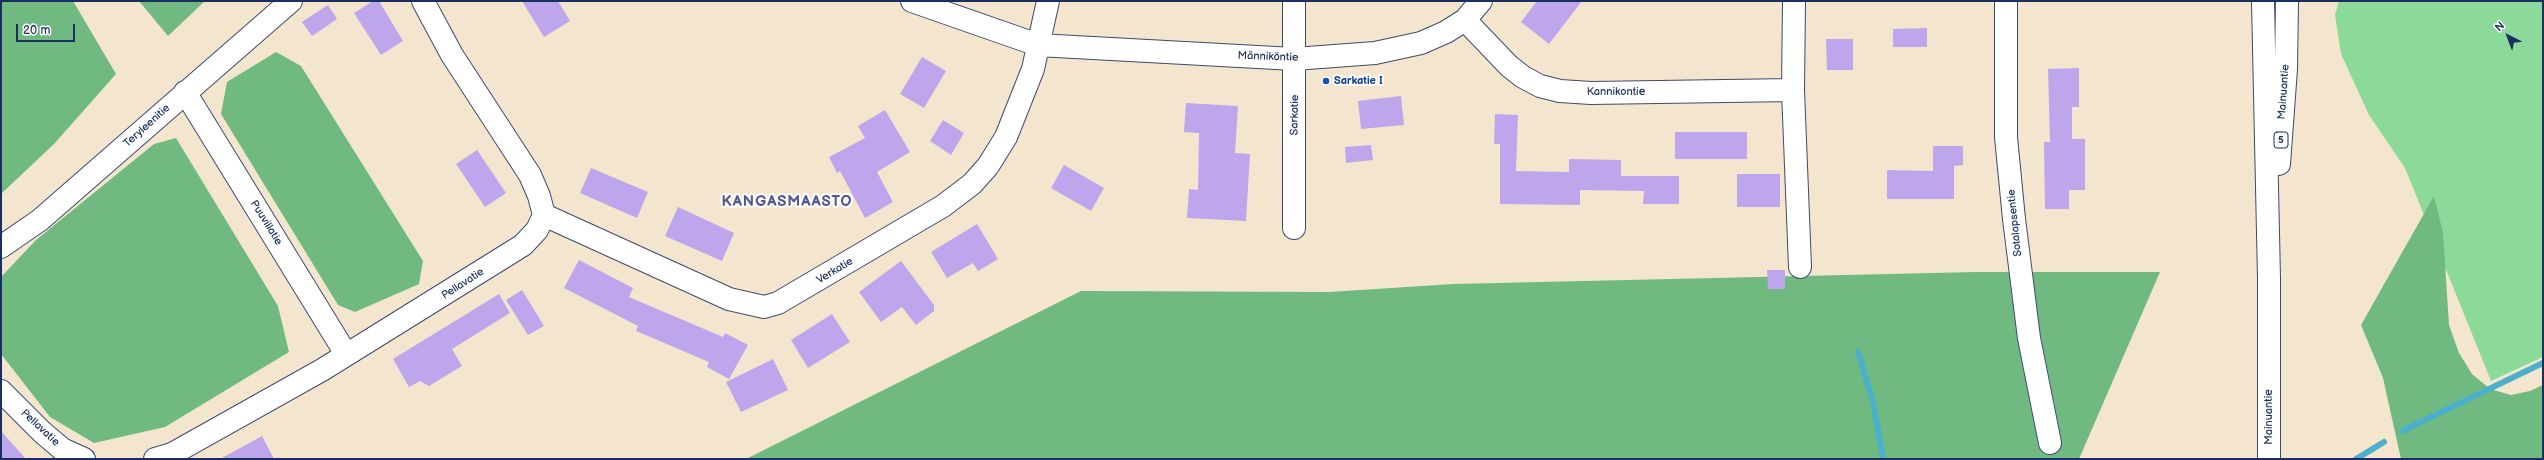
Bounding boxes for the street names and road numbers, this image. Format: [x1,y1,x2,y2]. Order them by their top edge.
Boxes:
street label: Männiköntie [1237,49,1299,65]
street label: Mainuantie [2275,64,2293,120]
street label: Kannikontie [1587,85,1645,99]
street label: Sarkatie [1288,95,1302,135]
street label: Teryleenitie [121,102,173,150]
road number: 5 [2274,132,2288,148]
street label: Sotalapsentie [2005,189,2025,257]
street label: Puuvillatie [247,198,285,248]
street label: Verkatie [814,255,856,287]
street label: Pellavatie [439,265,487,303]
street label: Mainuantie [2262,389,2276,445]
street label: Pellavatie [18,407,62,449]

